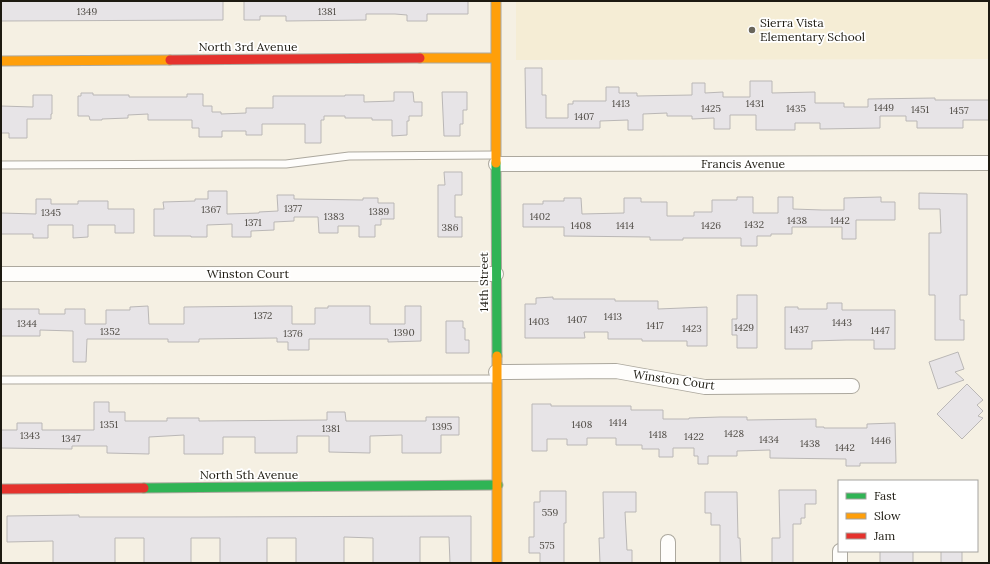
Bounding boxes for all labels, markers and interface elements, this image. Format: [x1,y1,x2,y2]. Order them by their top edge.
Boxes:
house number: 1349 [77,5,97,18]
house number: 1381 [318,5,337,18]
place label: Sierra Vista Elementary School [760,15,865,44]
marker: Sierra Vista Elementary School [747,25,757,35]
street label: North 3rd Avenue [198,39,298,54]
house number: 1413 [612,97,631,110]
house number: 1431 [746,97,764,110]
house number: 1449 [874,101,894,114]
house number: 1425 [701,102,721,115]
house number: 1435 [786,102,806,115]
house number: 1451 [911,103,929,116]
house number: 1457 [949,104,969,117]
house number: 1407 [574,110,594,123]
street label: Francis Avenue [701,156,786,171]
house number: 1377 [284,202,302,215]
house number: 1367 [201,203,221,216]
house number: 1389 [369,205,389,218]
house number: 1345 [41,206,61,219]
house number: 1383 [324,210,345,223]
house number: 1402 [530,210,550,223]
house number: 1438 [787,214,808,227]
house number: 1442 [830,214,850,227]
house number: 1371 [244,216,262,229]
house number: 1432 [744,218,764,231]
house number: 1408 [571,219,592,232]
house number: 1414 [616,219,635,232]
house number: 1426 [701,219,721,232]
house number: 386 [442,221,459,234]
street label: 14th Street [476,252,491,312]
street label: Winston Court [207,266,290,281]
house number: 1372 [254,309,272,322]
house number: 1413 [604,310,623,323]
house number: 1407 [567,313,587,326]
house number: 1403 [529,315,550,328]
house number: 1443 [832,316,852,329]
house number: 1344 [17,317,38,330]
house number: 1417 [646,319,664,332]
house number: 1429 [734,321,754,334]
house number: 1423 [682,322,702,335]
house number: 1437 [790,323,809,336]
house number: 1447 [870,324,890,337]
house number: 1352 [100,325,120,338]
house number: 1390 [393,326,415,339]
house number: 1376 [283,327,303,340]
street label: Winston Court [632,366,716,393]
house number: 1414 [609,416,628,429]
house number: 1351 [100,418,119,431]
house number: 1408 [572,418,593,431]
house number: 1395 [432,420,452,433]
house number: 1381 [322,422,341,435]
house number: 1428 [724,427,744,440]
house number: 1418 [649,428,668,441]
house number: 1343 [20,429,41,442]
house number: 1422 [684,430,704,443]
house number: 1347 [61,432,81,445]
house number: 1434 [759,433,780,446]
house number: 1446 [871,434,891,447]
house number: 1438 [800,437,821,450]
house number: 1442 [835,441,855,454]
street label: North 5th Avenue [200,467,299,482]
legend [838,480,978,552]
text: Fast [874,488,897,503]
house number: 559 [542,506,559,519]
text: Slow [874,508,901,523]
text: Jam [873,528,895,543]
house number: 575 [539,539,555,552]

